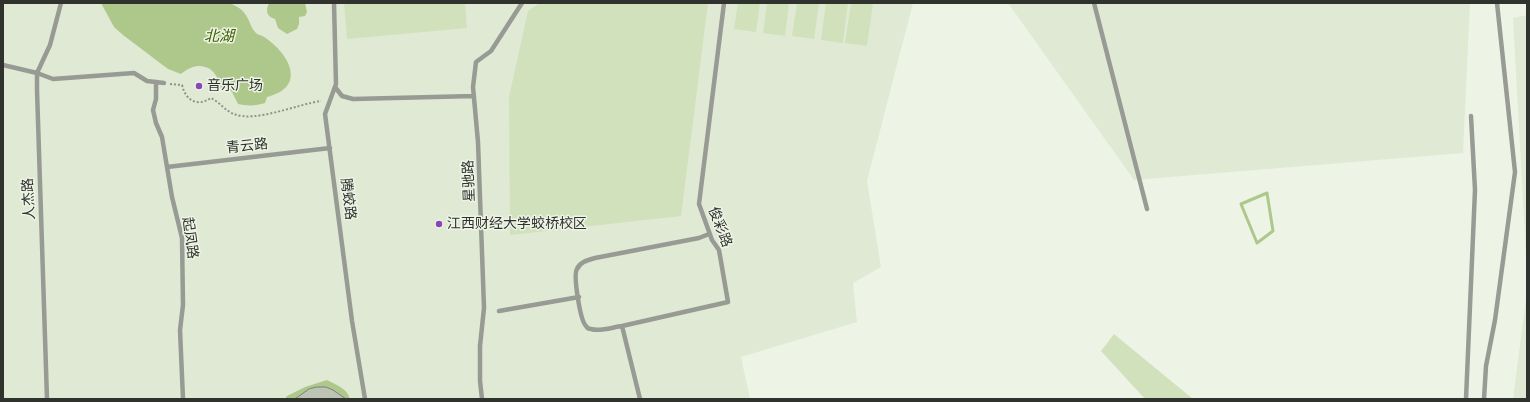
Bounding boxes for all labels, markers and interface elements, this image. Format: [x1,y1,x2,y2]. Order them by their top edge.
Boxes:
water label: 北湖 [204,27,234,45]
place label: 音乐广场 [207,78,263,94]
marker: 音乐广场 [194,81,204,91]
street label: 青云路 [225,135,269,157]
street label: 星驰路 [460,160,478,202]
street label: 腾蛟路 [337,177,359,221]
street label: 人杰路 [20,178,38,220]
street label: 俊彩路 [705,204,735,250]
street label: 起凤路 [179,216,201,260]
place label: 江西财经大学蛟桥校区 [447,216,587,232]
marker: 江西财经大学蛟桥校区 [434,219,444,229]

